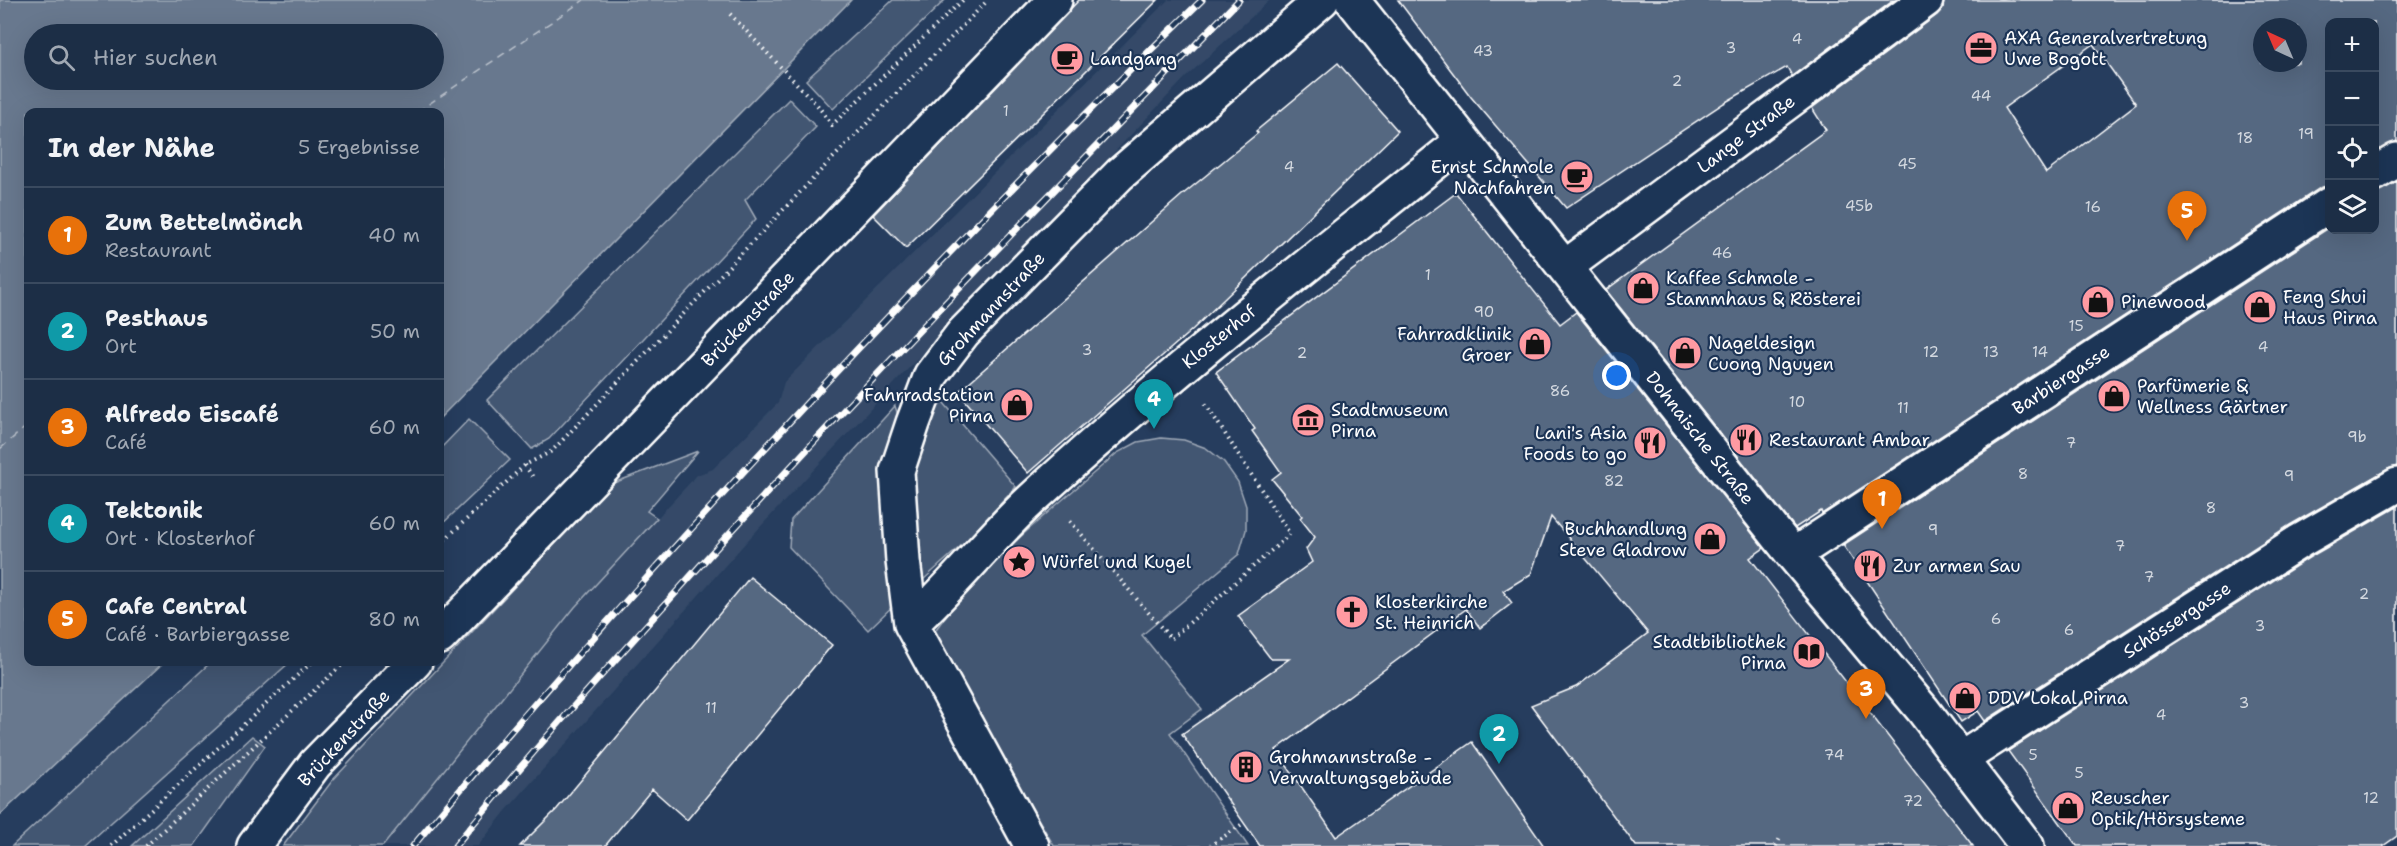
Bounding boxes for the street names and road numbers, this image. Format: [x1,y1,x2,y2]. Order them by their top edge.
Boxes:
street label: Lange Straße [1692,89,1800,179]
street label: Grohmannstraße [932,247,1050,371]
street label: Brückenstraße [696,266,800,372]
street label: Klosterhof [1177,299,1262,374]
street label: Barbiergasse [2008,340,2114,420]
street label: Dohnaische Straße [1640,366,1760,510]
street label: Schössergasse [2118,576,2236,664]
street label: Brückenstraße [293,684,395,792]

